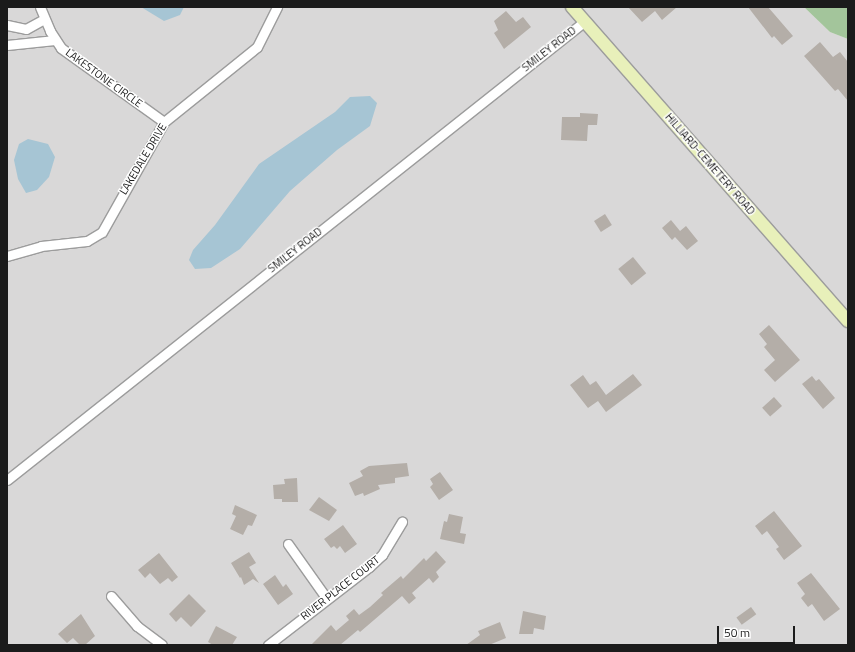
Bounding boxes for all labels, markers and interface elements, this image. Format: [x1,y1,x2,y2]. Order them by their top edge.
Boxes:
street label: SMILEY ROAD [519,24,579,74]
street label: LAKESTONE CIRCLE [63,46,145,110]
street label: HILLIARD-CEMETERY ROAD [662,110,758,218]
street label: LAKEDALE DRIVE [117,121,169,197]
street label: SMILEY ROAD [265,225,325,275]
street label: RIVER PLACE COURT [298,553,382,623]
scale bar [719,618,797,644]
text: 50 m [724,623,750,642]

